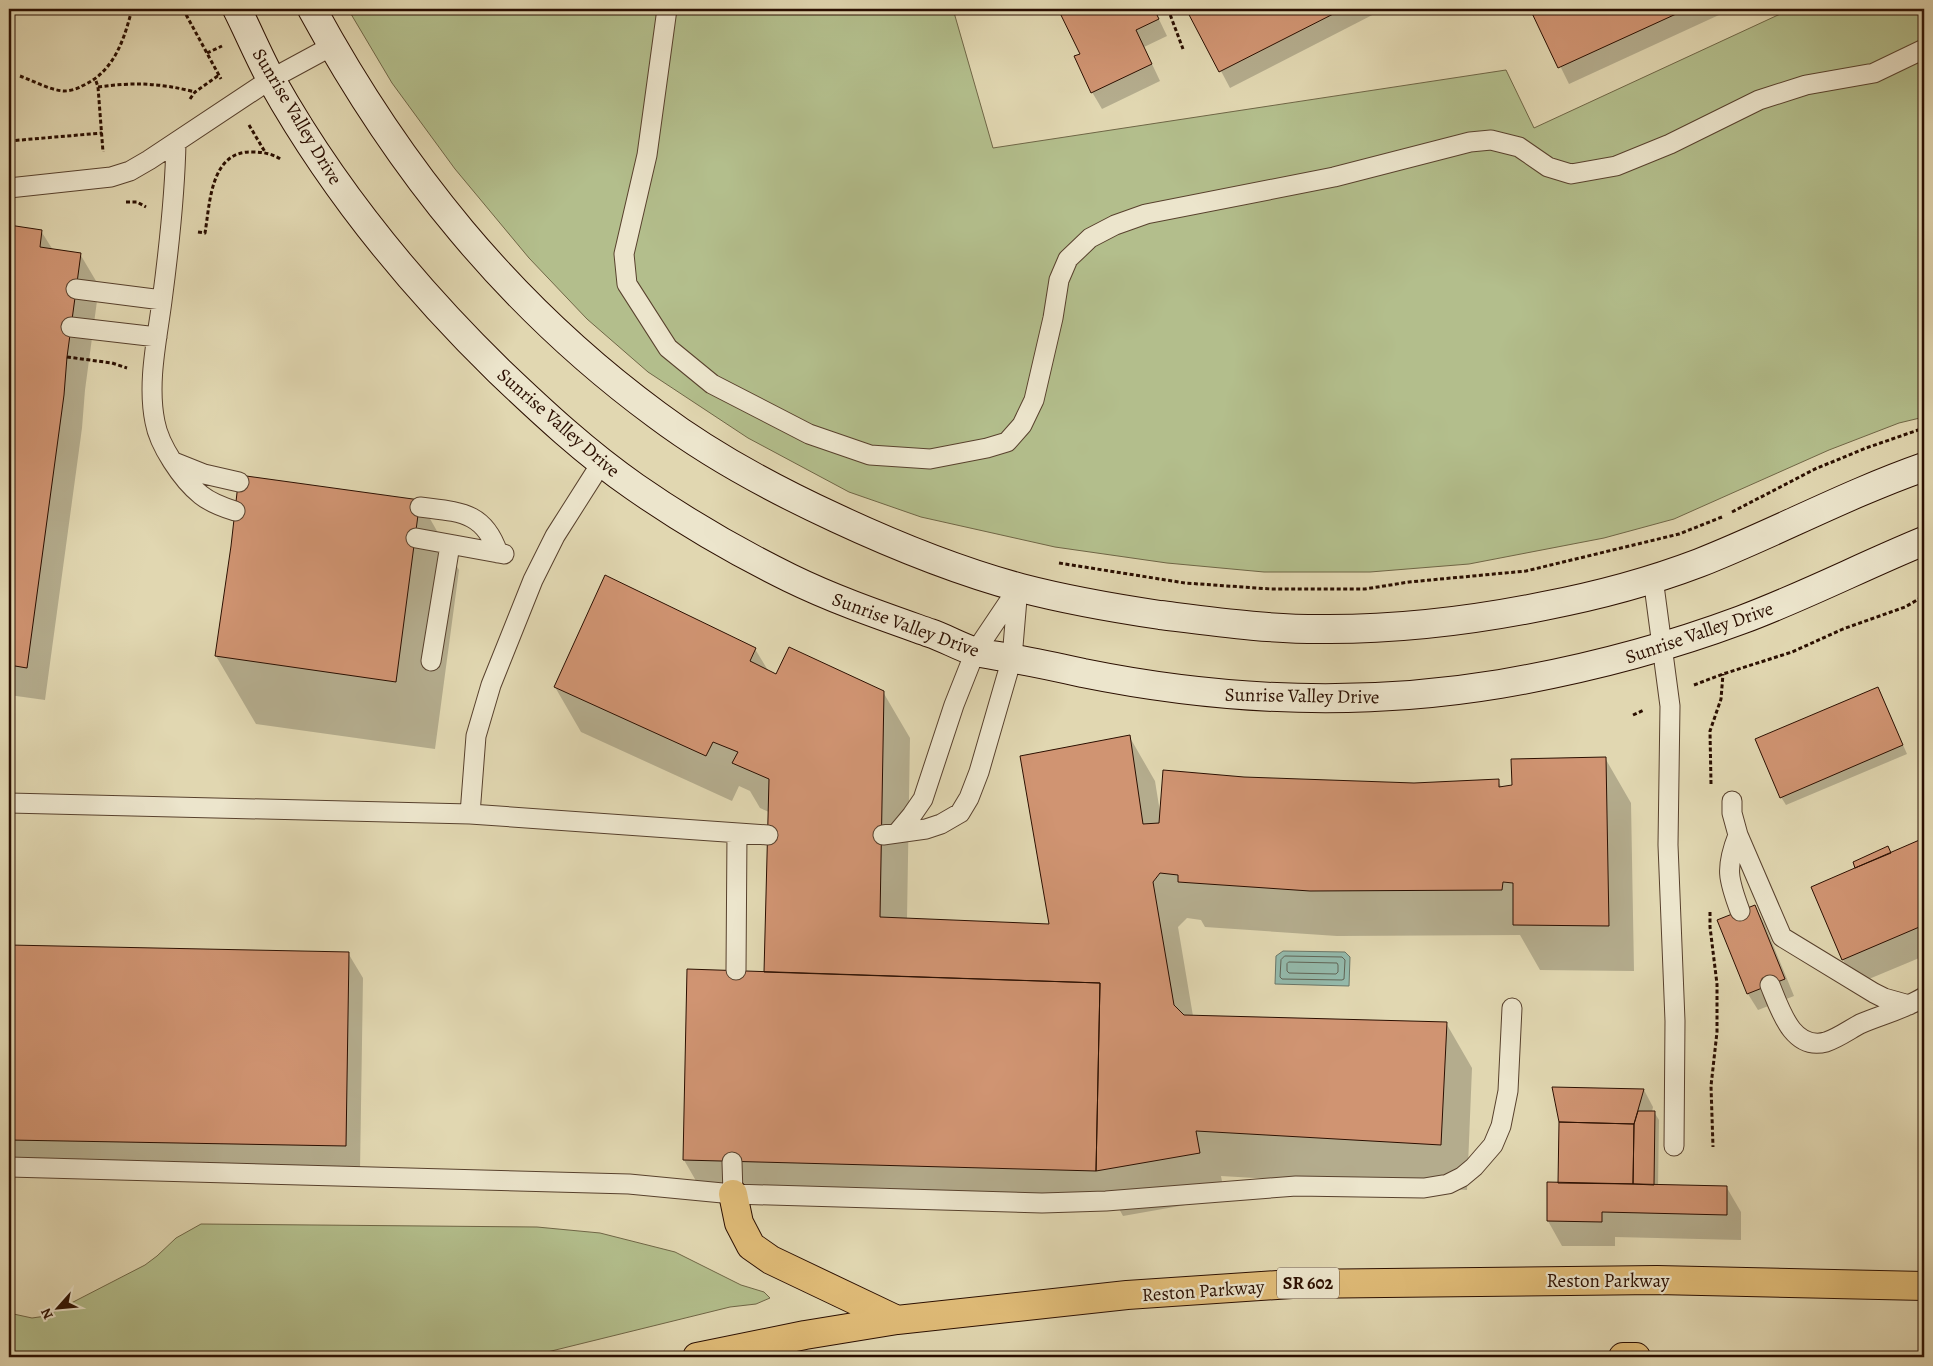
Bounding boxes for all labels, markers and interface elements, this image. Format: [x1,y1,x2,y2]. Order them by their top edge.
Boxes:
street label: Sunrise Valley Drive [246,43,348,190]
street label: Sunrise Valley Drive [491,362,625,483]
street label: Sunrise Valley Drive [828,586,983,664]
street label: Sunrise Valley Drive [1622,595,1777,670]
street label: Sunrise Valley Drive [1224,682,1380,710]
road number: SR 602 [1277,1268,1339,1299]
street label: Reston Parkway [1547,1268,1670,1294]
street label: Reston Parkway [1141,1274,1266,1308]
north arrow [32,1284,82,1334]
text: N [36,1305,58,1323]

